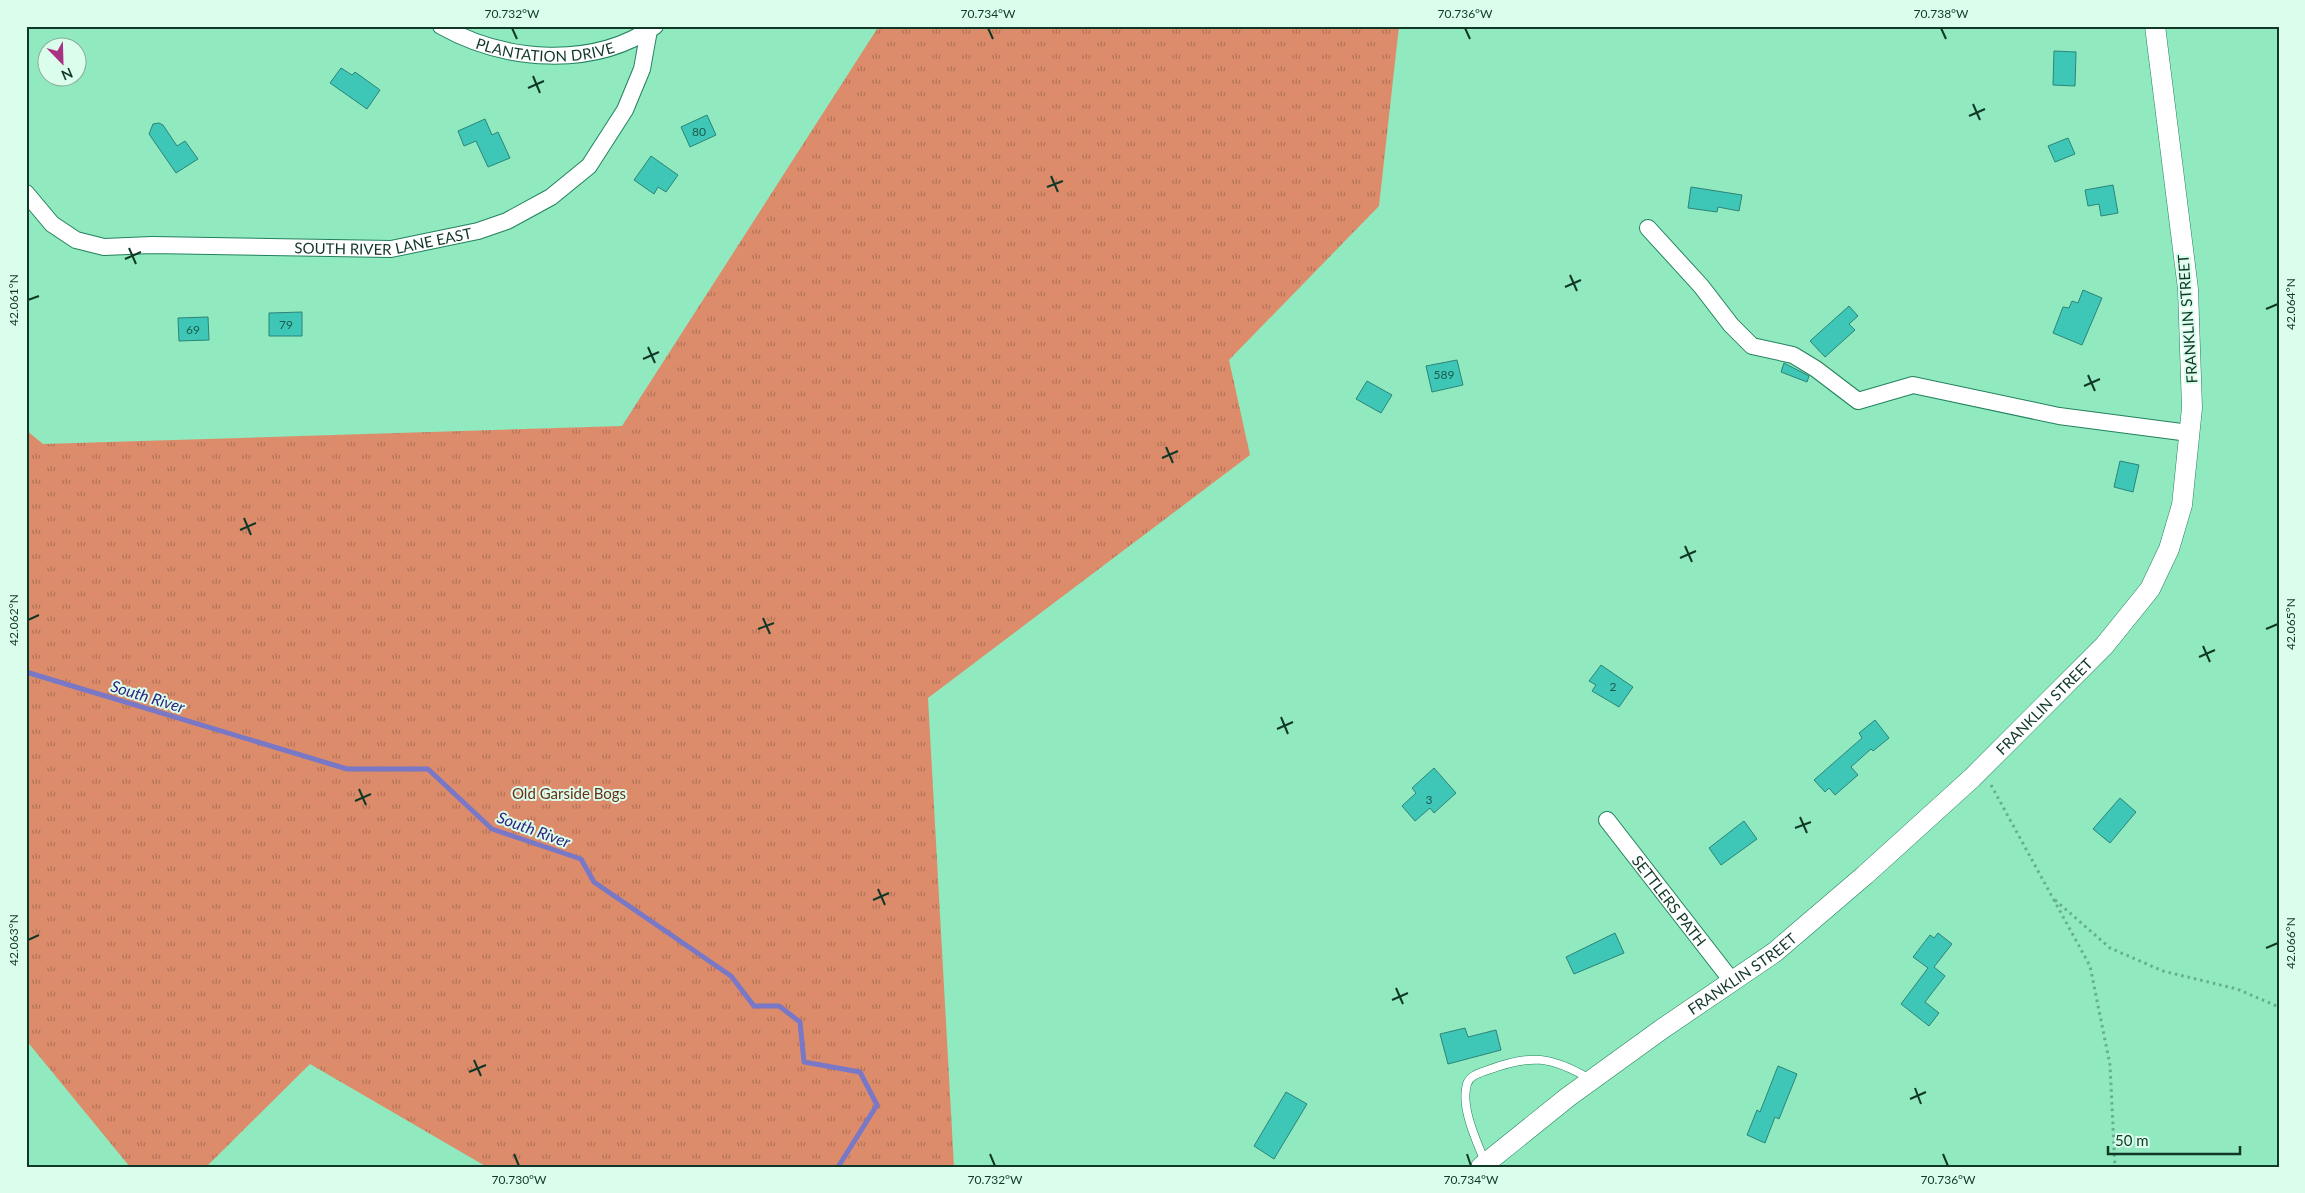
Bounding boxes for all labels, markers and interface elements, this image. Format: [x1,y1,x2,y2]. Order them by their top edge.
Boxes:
text: 70.732°W [484,6,540,21]
text: 70.734°W [960,6,1016,21]
text: 70.736°W [1437,6,1493,21]
text: 70.738°W [1913,6,1969,21]
street label: PLANTATION DRIVE [474,34,616,65]
north arrow [38,38,88,88]
text: N [59,64,76,84]
house number: 80 [692,124,706,139]
street label: SOUTH RIVER LANE EAST [294,224,473,258]
street label: FRANKLIN STREET [2174,254,2200,384]
text: 42.061°N [6,274,21,326]
text: 42.064°N [2283,278,2298,330]
house number: 79 [279,317,293,332]
house number: 69 [186,322,200,337]
house number: 589 [1434,367,1454,382]
text: 42.062°N [6,594,21,646]
text: 42.065°N [2283,598,2298,650]
street label: FRANKLIN STREET [1992,654,2096,758]
water label: South River [109,676,188,716]
house number: 2 [1610,679,1617,694]
park label: Old Garside Bogs [512,784,626,802]
house number: 3 [1426,792,1433,807]
water label: South River [495,807,574,851]
street label: SETTLERS PATH [1629,852,1710,950]
text: 42.063°N [6,914,21,966]
text: 42.066°N [2283,917,2298,969]
street label: FRANKLIN STREET [1684,929,1800,1018]
scale bar [2108,1123,2240,1155]
text: 50 m [2115,1131,2149,1149]
text: 70.730°W [491,1172,547,1187]
text: 70.732°W [967,1172,1023,1187]
text: 70.734°W [1443,1172,1499,1187]
text: 70.736°W [1920,1172,1976,1187]

